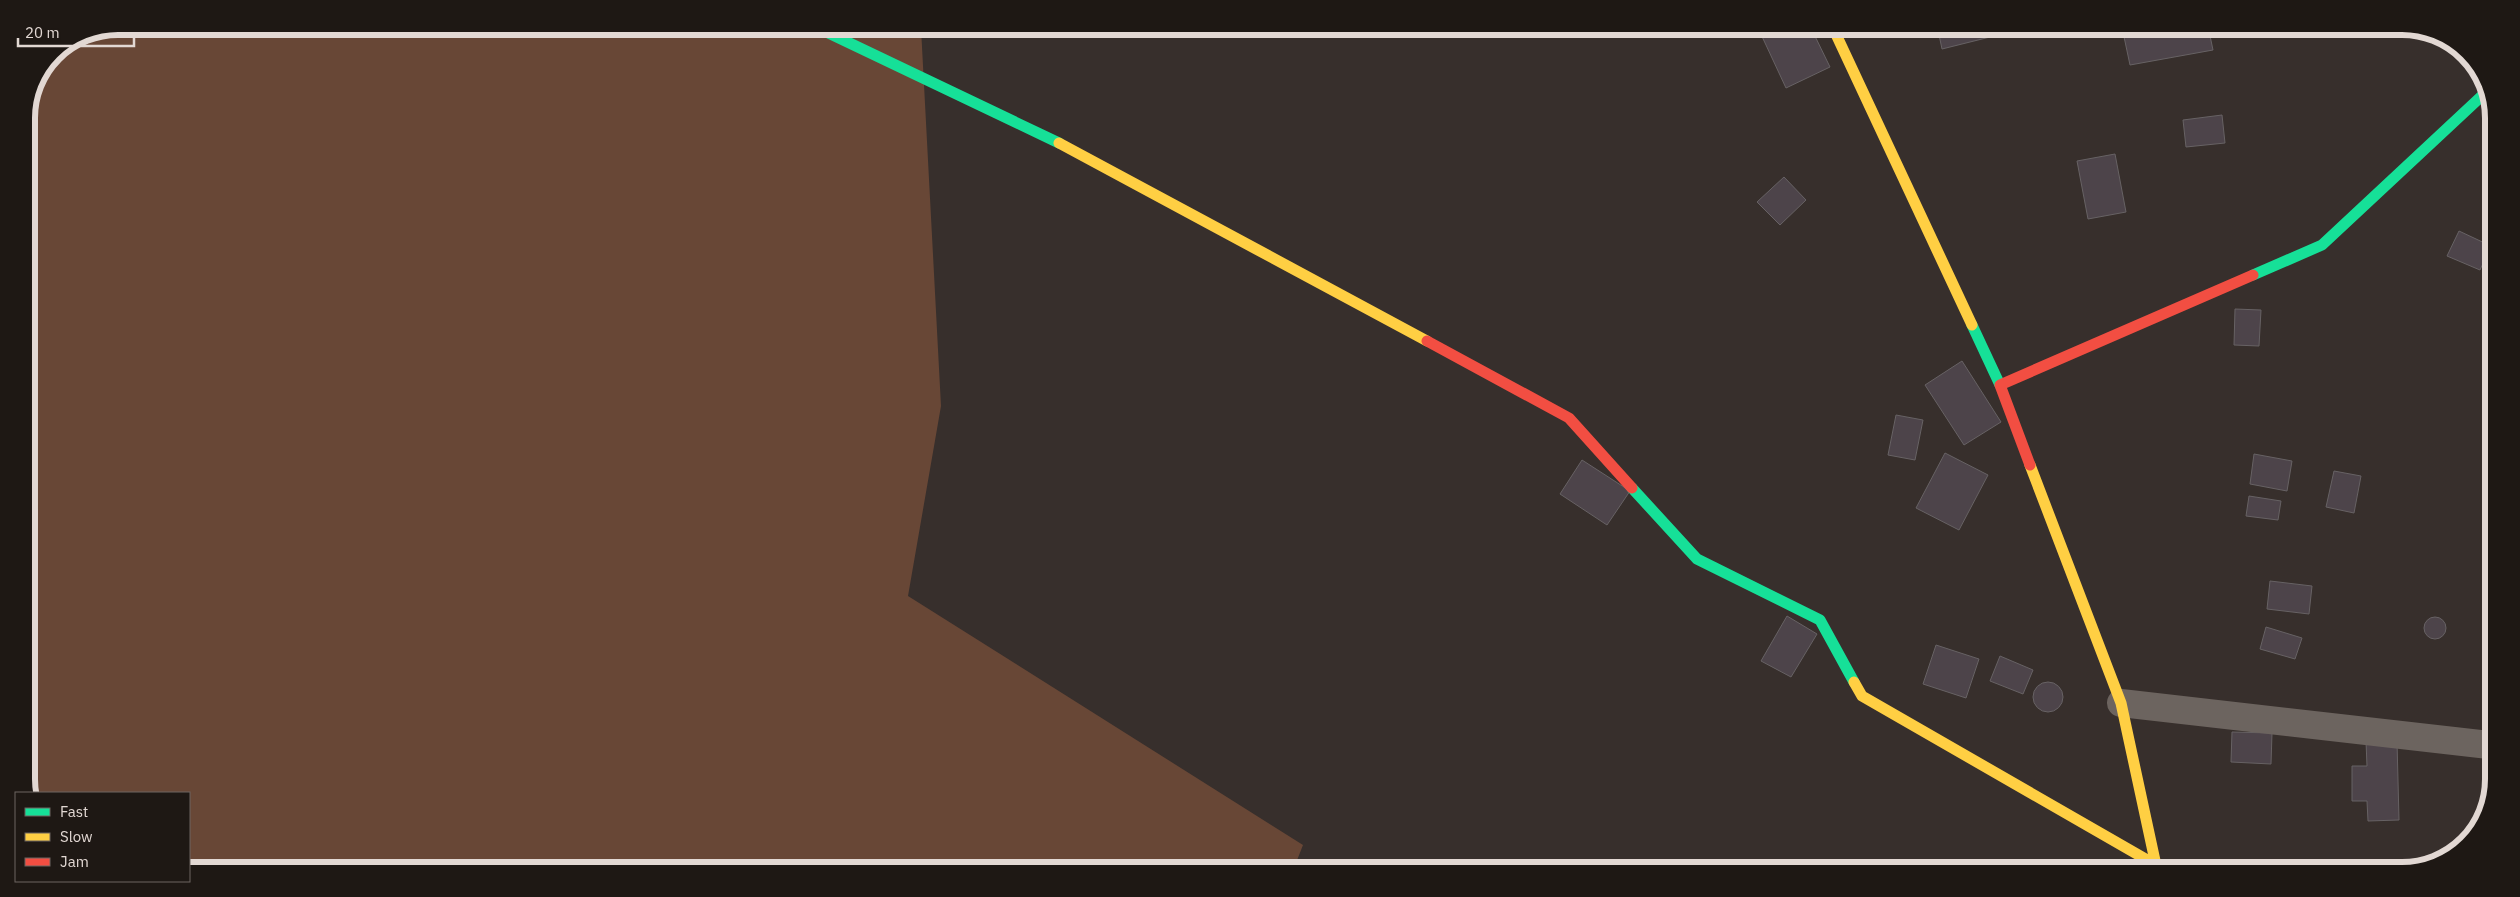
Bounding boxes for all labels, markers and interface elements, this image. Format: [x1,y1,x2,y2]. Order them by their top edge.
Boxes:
scale bar [18,15,134,47]
text: 20 m [25,23,60,42]
legend [15,792,190,882]
text: Fast [60,802,88,821]
text: Slow [60,827,93,846]
text: Jam [60,852,89,871]

